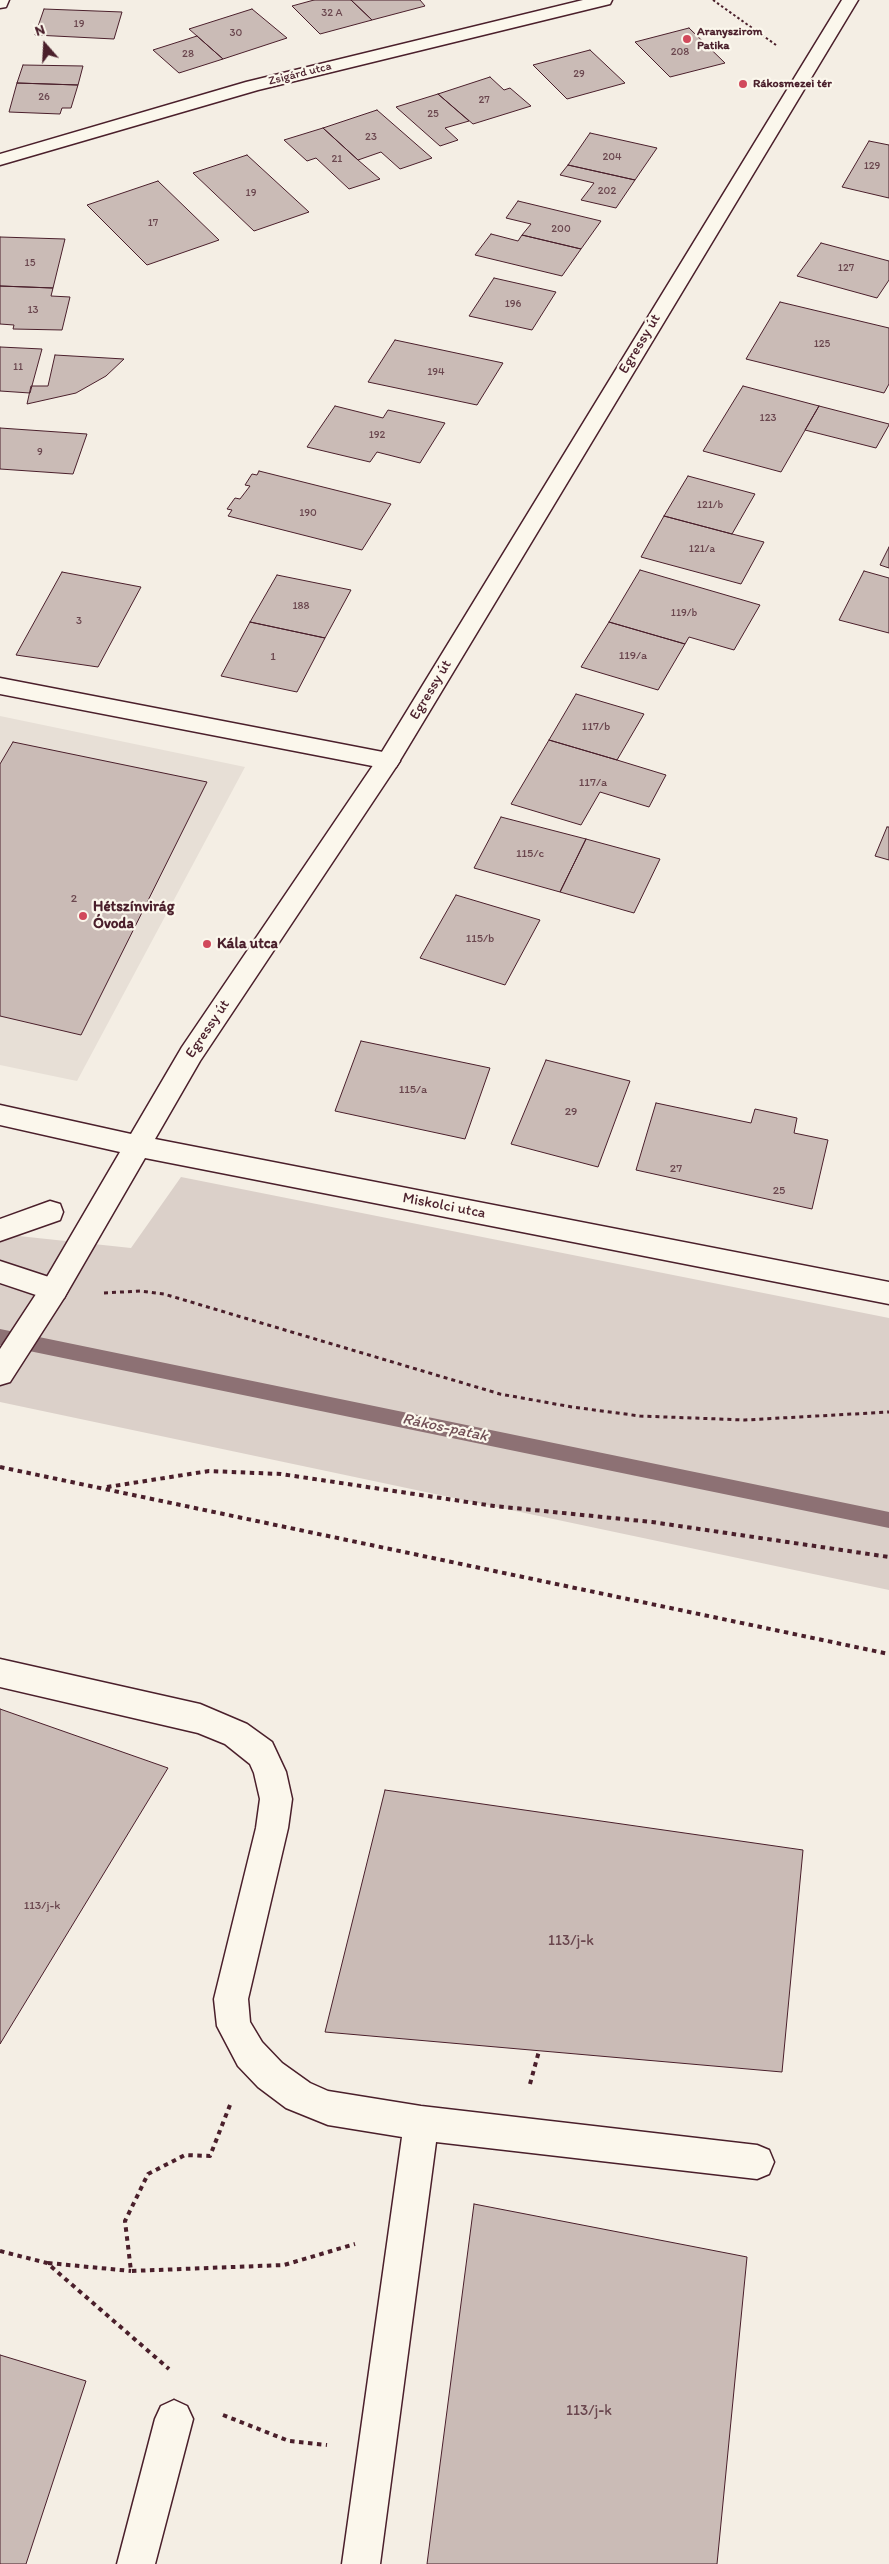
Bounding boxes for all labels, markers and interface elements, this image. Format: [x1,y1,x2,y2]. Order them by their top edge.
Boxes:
house number: 32 A [321,6,343,20]
house number: 19 [74,17,84,31]
north arrow [20,20,70,70]
text: N [33,21,47,40]
place label: Aranyszirom Patika [697,25,763,53]
house number: 30 [230,26,242,40]
marker: Aranyszirom Patika [681,33,693,45]
house number: 208 [671,45,689,59]
house number: 28 [182,47,194,61]
street label: Zsigárd utca [267,59,333,89]
house number: 29 [573,67,585,81]
place label: Rákosmezei tér [753,77,832,91]
marker: Rákosmezei tér [737,78,749,90]
house number: 26 [38,90,50,104]
house number: 27 [478,93,490,107]
house number: 25 [427,107,439,121]
house number: 23 [365,130,377,144]
house number: 204 [602,150,622,164]
house number: 21 [332,152,342,166]
house number: 129 [864,159,880,173]
house number: 202 [598,184,616,198]
house number: 19 [246,186,256,200]
house number: 17 [148,216,158,230]
house number: 200 [551,222,571,236]
house number: 15 [25,256,35,270]
house number: 127 [838,261,854,275]
house number: 196 [505,297,521,311]
house number: 13 [27,303,39,317]
street label: Egressy út [615,311,665,377]
house number: 125 [814,337,830,351]
house number: 11 [13,360,23,374]
house number: 194 [427,365,445,379]
house number: 123 [760,411,776,425]
house number: 192 [369,428,385,442]
house number: 9 [37,445,43,459]
house number: 121/b [697,498,723,512]
house number: 190 [299,506,317,520]
house number: 121/a [689,542,715,556]
house number: 188 [292,599,310,613]
house number: 119/b [671,606,697,620]
house number: 3 [76,614,82,628]
house number: 119/a [619,649,647,663]
house number: 1 [270,650,276,664]
street label: Egressy út [406,657,456,723]
house number: 117/b [582,720,610,734]
house number: 117/a [579,776,607,790]
house number: 115/c [516,847,544,861]
house number: 2 [71,892,77,906]
place label: Hétszínvirág Óvoda [93,898,174,933]
marker: Hétszínvirág Óvoda [77,910,89,922]
house number: 115/b [466,932,494,946]
place label: Kála utca [217,935,278,953]
marker: Kála utca [201,938,213,950]
street label: Egressy út [182,996,234,1062]
house number: 115/a [399,1083,427,1097]
house number: 29 [565,1105,577,1119]
house number: 27 [670,1162,682,1176]
house number: 25 [773,1184,785,1198]
street label: Miskolci utca [401,1189,487,1223]
water label: Rákos-patak [401,1410,489,1446]
house number: 113/j-k [24,1899,60,1913]
house number: 113/j-k [548,1932,594,1950]
house number: 113/j-k [566,2402,612,2420]

